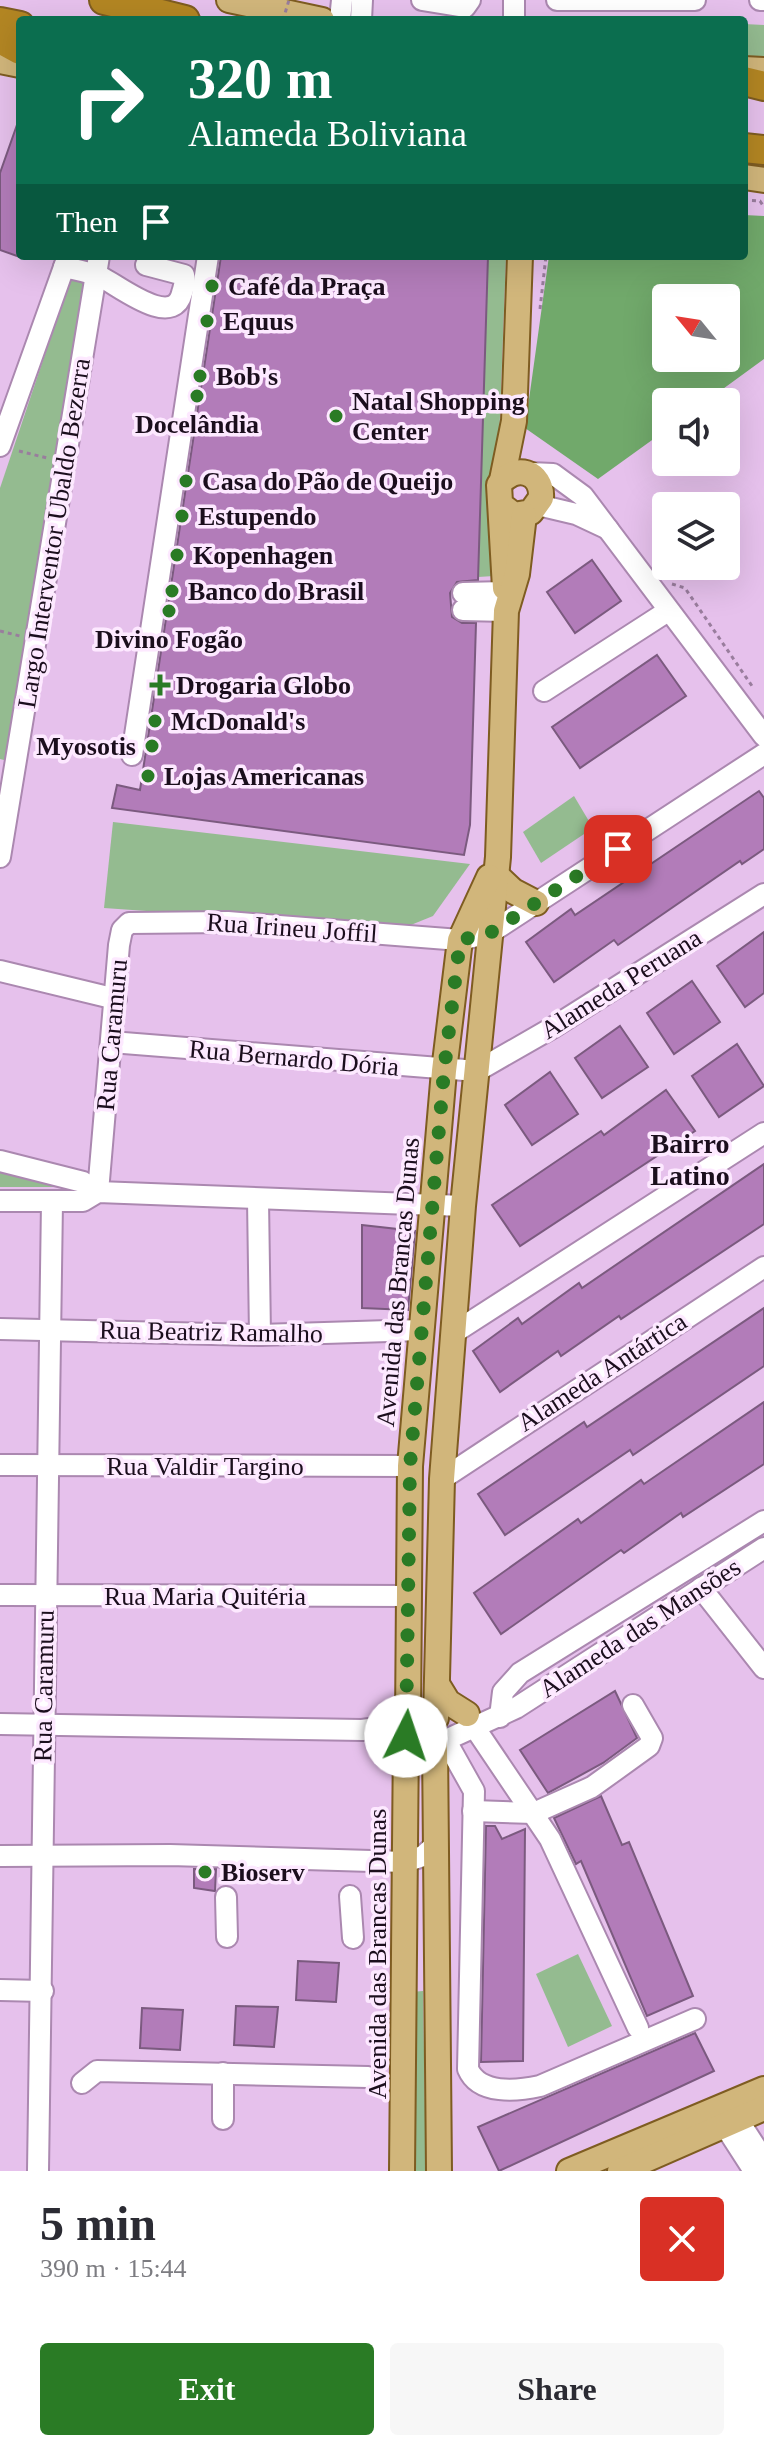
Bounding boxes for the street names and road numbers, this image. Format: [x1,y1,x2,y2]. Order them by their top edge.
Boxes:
street label: Largo Interventor Ubaldo Bezerra [12,355,96,710]
street label: Rua Irineu Joffil [206,908,378,948]
street label: Alameda Peruana [535,923,707,1045]
street label: Rua Caramuru [91,958,133,1112]
street label: Rua Bernardo Dória [188,1034,401,1082]
street label: Avenida das Brancas Dunas [371,1136,425,1428]
street label: Alameda Antártica [512,1306,692,1437]
street label: Rua Beatriz Ramalho [99,1316,323,1348]
street label: Rua Valdir Targino [106,1452,304,1481]
street label: Alameda das Mansões [534,1552,746,1704]
street label: Rua Maria Quitéria [104,1582,307,1611]
street label: Rua Caramuru [28,1610,60,1762]
street label: Avenida das Brancas Dunas [363,1809,392,2099]

